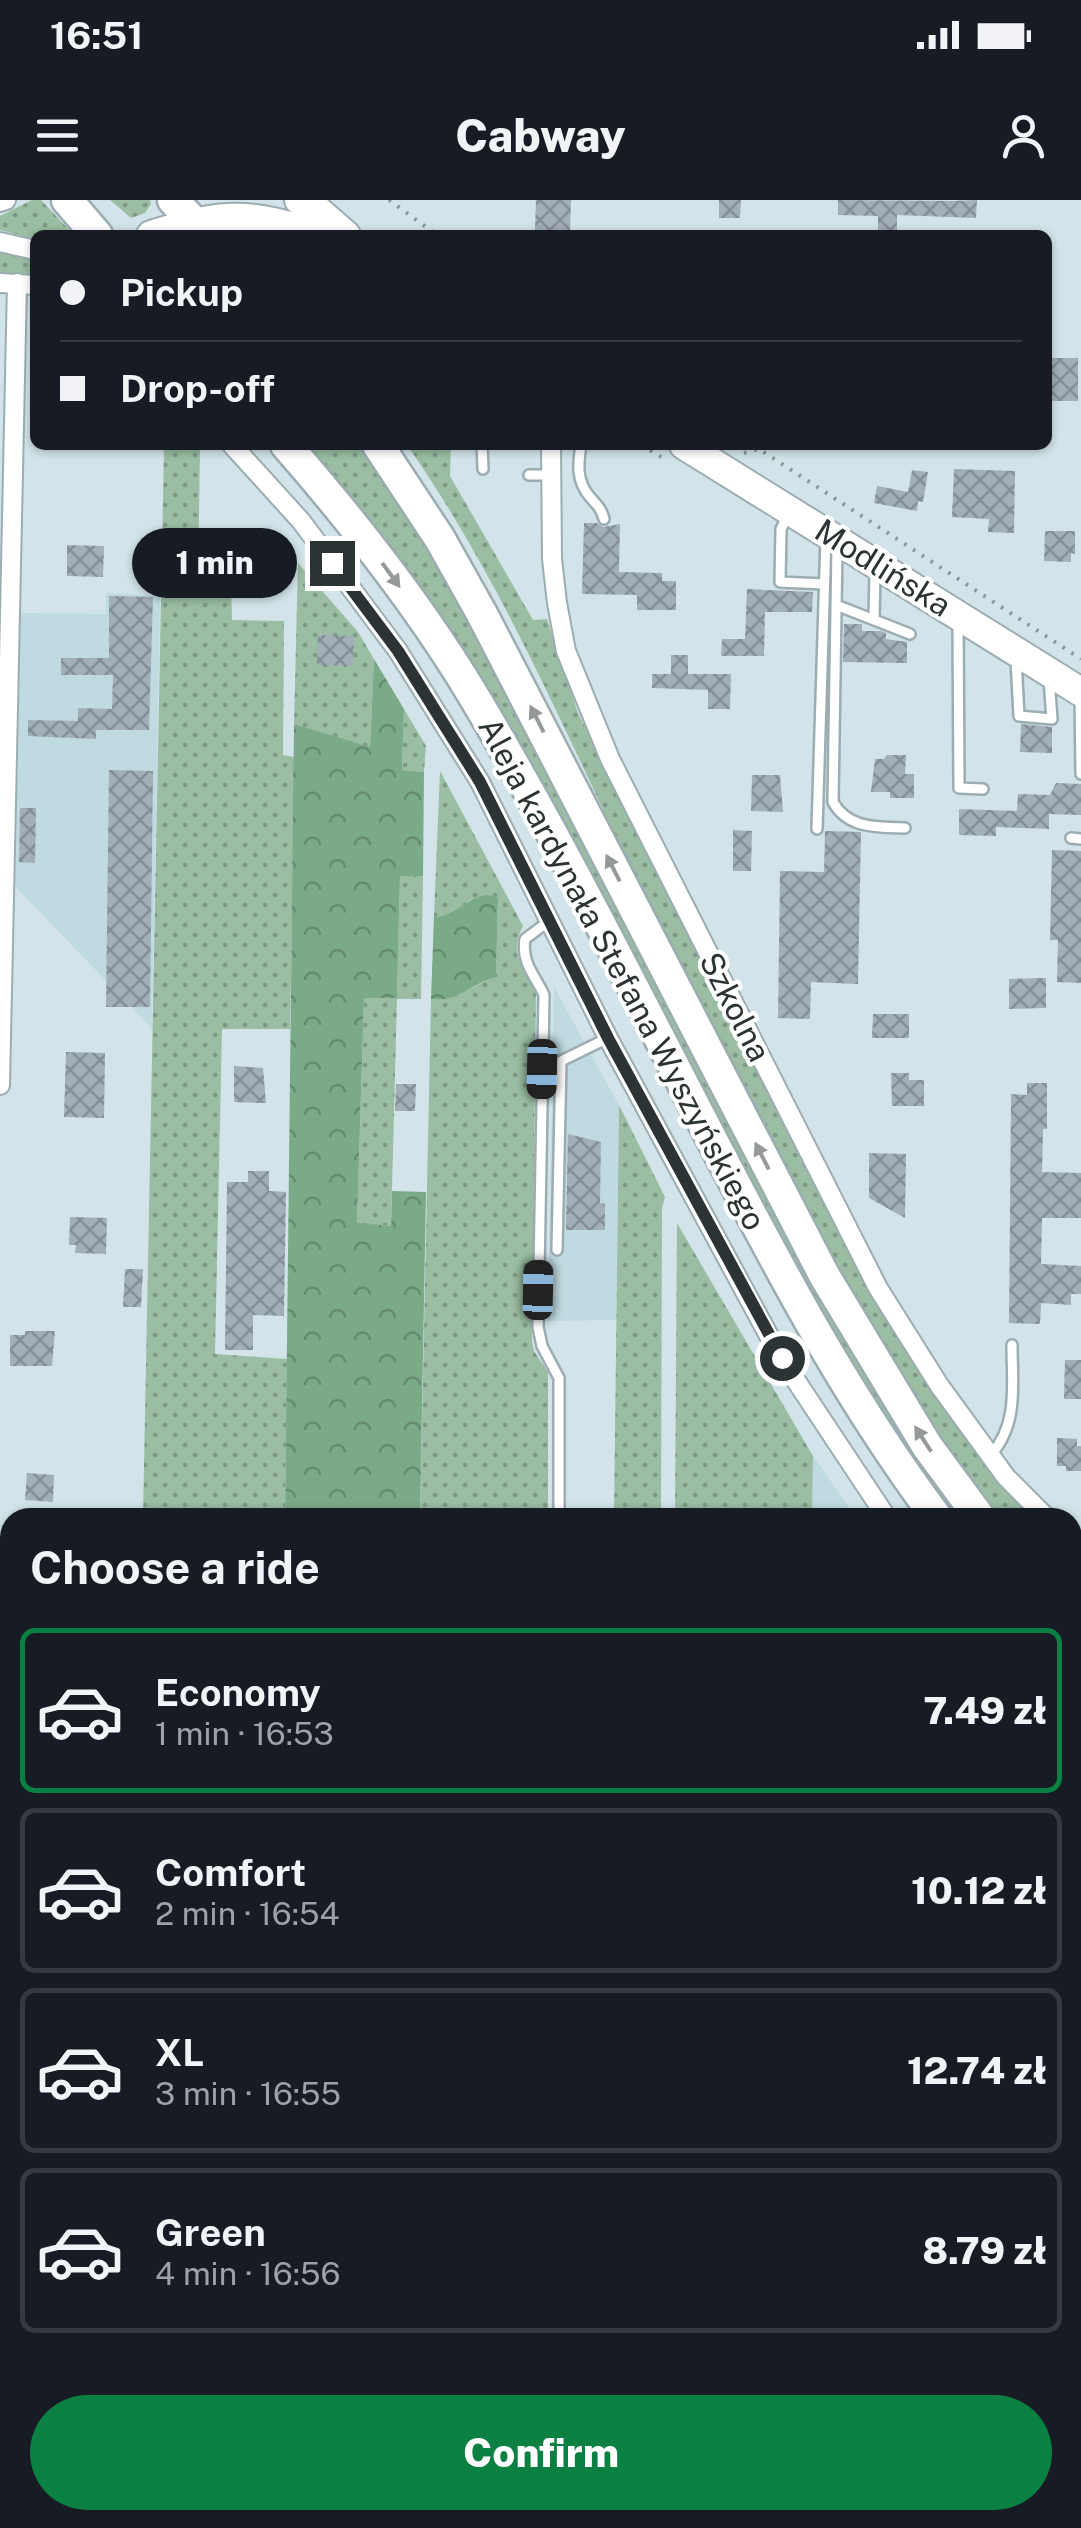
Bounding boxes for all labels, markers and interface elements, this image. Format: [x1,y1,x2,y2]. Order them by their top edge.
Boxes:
text: 16:51 [50,13,144,58]
icon: menu [30,108,85,163]
icon: person [996,108,1051,163]
text: Cabway [455,109,626,162]
text: Pickup [120,270,243,315]
text: Drop-off [120,366,275,411]
street label: Modlińska [809,511,958,624]
callout: 1 min [132,528,297,598]
route end [310,541,355,586]
text: 1 min [175,544,254,581]
one-way arrow [381,562,400,588]
one-way arrow [529,704,546,733]
street label: Aleja kardynała Stefana Wyszyńskiego [471,711,774,1236]
one-way arrow [605,853,622,882]
street label: Szkolna [692,946,779,1068]
car [526,1039,558,1099]
one-way arrow [754,1142,771,1171]
car [522,1260,554,1320]
route start [760,1336,805,1381]
one-way arrow [914,1425,932,1452]
text: Choose a ride [30,1541,320,1594]
icon: car [35,1666,125,1756]
text: Economy [155,1670,321,1715]
text: 7.49 zł [923,1688,1047,1733]
text: 1 min · 16:53 [155,1715,334,1752]
icon: car [35,1846,125,1936]
text: Comfort [155,1850,306,1895]
text: 10.12 zł [911,1868,1047,1913]
text: 2 min · 16:54 [155,1895,340,1932]
icon: car [35,2026,125,2116]
text: XL [155,2030,204,2075]
text: 12.74 zł [907,2048,1047,2093]
text: 3 min · 16:55 [155,2075,341,2112]
icon: car [35,2206,125,2296]
text: Green [155,2210,266,2255]
text: 8.79 zł [922,2228,1047,2273]
text: 4 min · 16:56 [155,2255,340,2292]
button: Confirm [30,2395,1052,2510]

